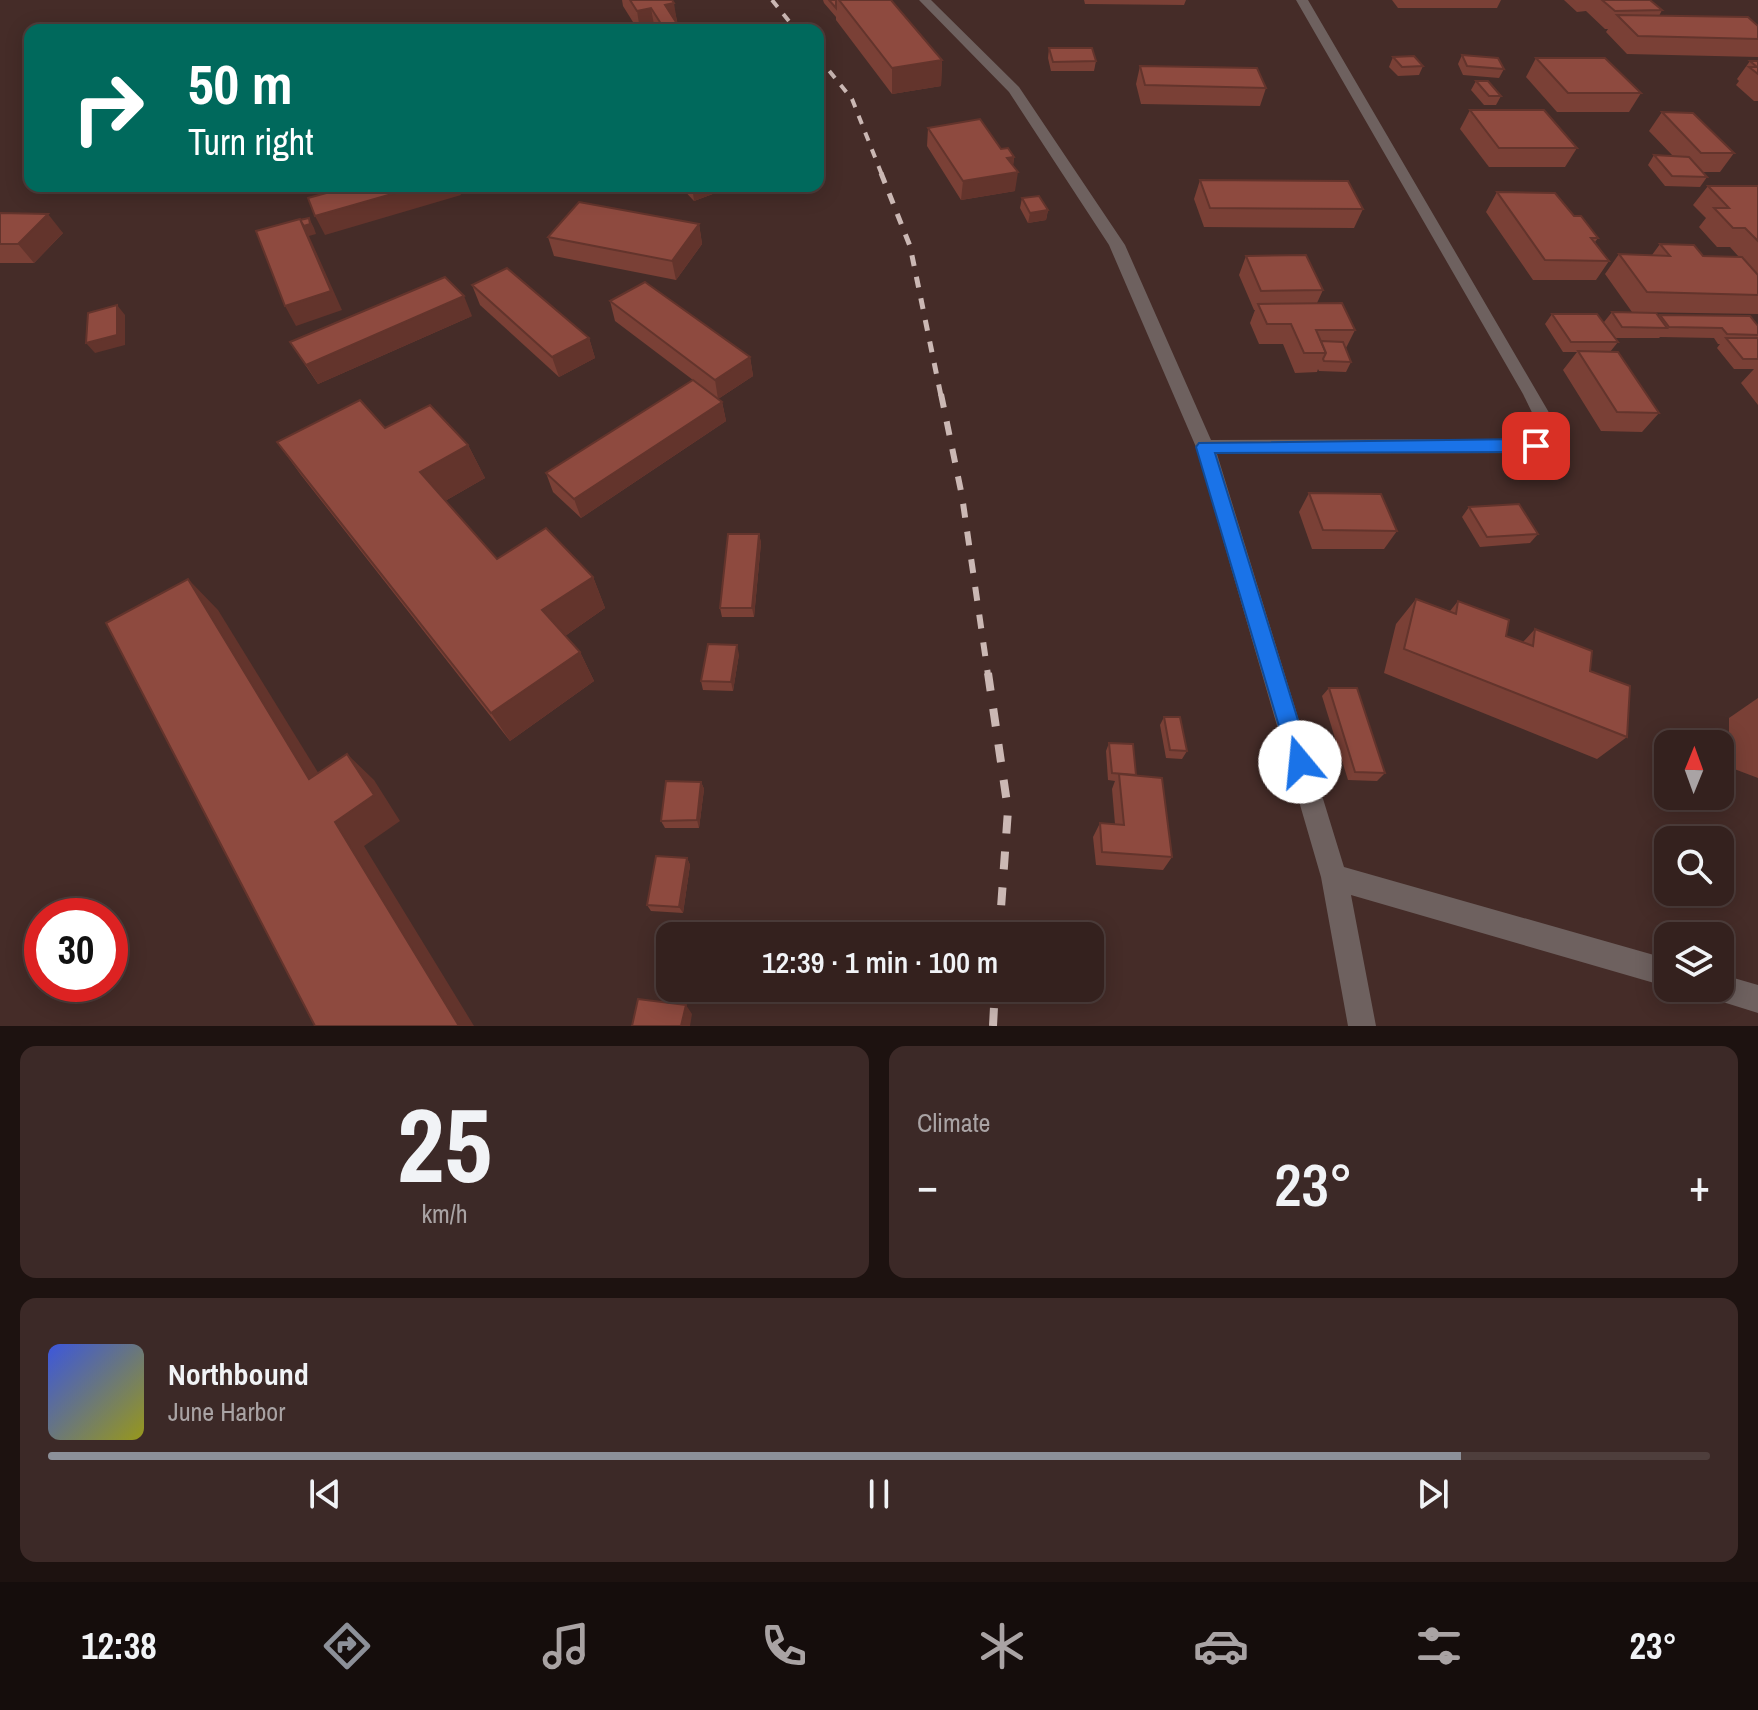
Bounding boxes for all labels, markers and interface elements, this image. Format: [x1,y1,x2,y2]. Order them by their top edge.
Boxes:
text: 50 m [188,46,293,121]
icon: right [56,56,160,160]
text: Turn right [188,118,313,166]
pin [1502,412,1570,480]
icon: arrive [1514,424,1558,468]
position arrow [1258,720,1342,804]
north arrow [1654,730,1734,810]
map controls [1654,730,1734,1002]
button: search [1654,826,1734,906]
speed limit sign: 30 [24,898,128,1002]
button: layers [1654,922,1734,1002]
text: 12:39 · 1 min · 100 m [762,942,998,982]
text: 25 [397,1074,492,1214]
text: Climate [917,1105,990,1140]
text: 23° [1274,1144,1353,1225]
text: − [917,1155,938,1215]
text: + [1689,1155,1710,1215]
text: km/h [421,1196,468,1231]
text: Northbound [168,1354,309,1394]
text: June Harbor [168,1394,285,1429]
icon: previous [303,1472,347,1516]
icon: pause [857,1472,901,1516]
icon: next [1411,1472,1455,1516]
icon: directions [319,1618,375,1674]
icon: music [538,1618,594,1674]
icon: phone [756,1618,812,1674]
icon: climate [974,1618,1030,1674]
icon: car [1193,1618,1249,1674]
icon: filters [1411,1618,1467,1674]
text: 12:38 [81,1622,157,1670]
text: 23° [1630,1622,1677,1670]

